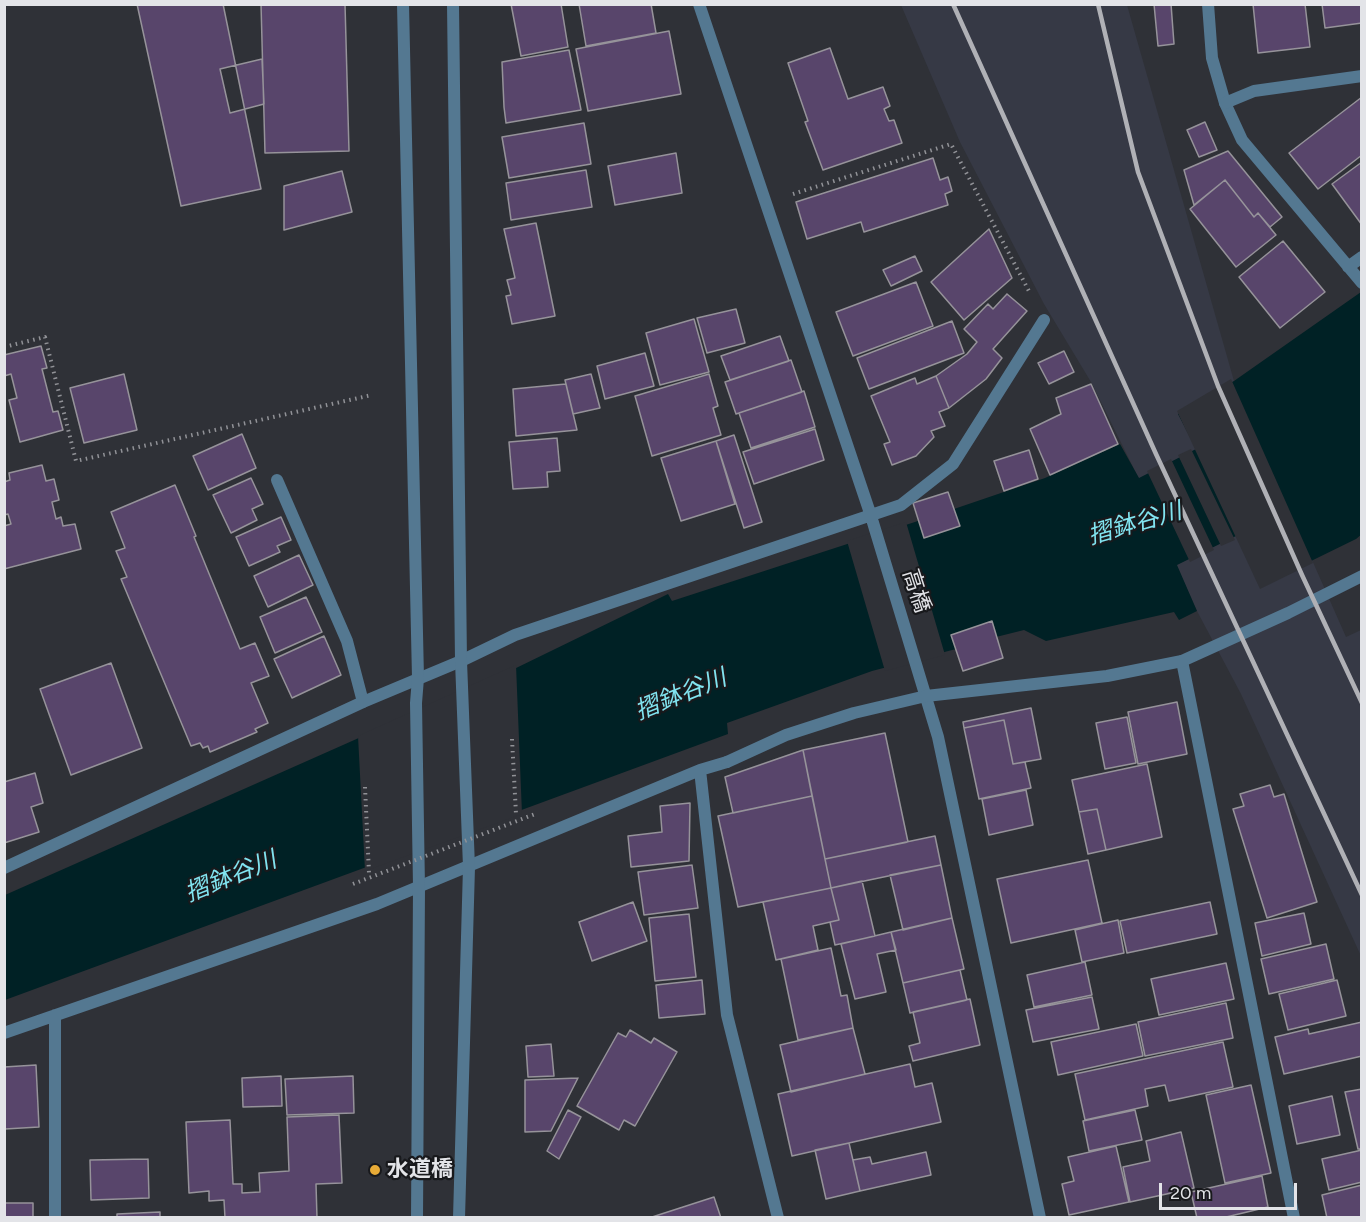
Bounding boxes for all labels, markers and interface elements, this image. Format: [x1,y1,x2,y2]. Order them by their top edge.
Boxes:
water label: 摺鉢谷川 [1085,497,1185,551]
street label: 高橋 [897,566,935,616]
water label: 摺鉢谷川 [631,664,731,726]
water label: 摺鉢谷川 [181,846,281,908]
place label: 水道橋 [387,1157,453,1183]
marker: 水道橋 [368,1163,382,1177]
scale bar [1162,1171,1300,1209]
text: 20 m [1170,1182,1211,1204]

